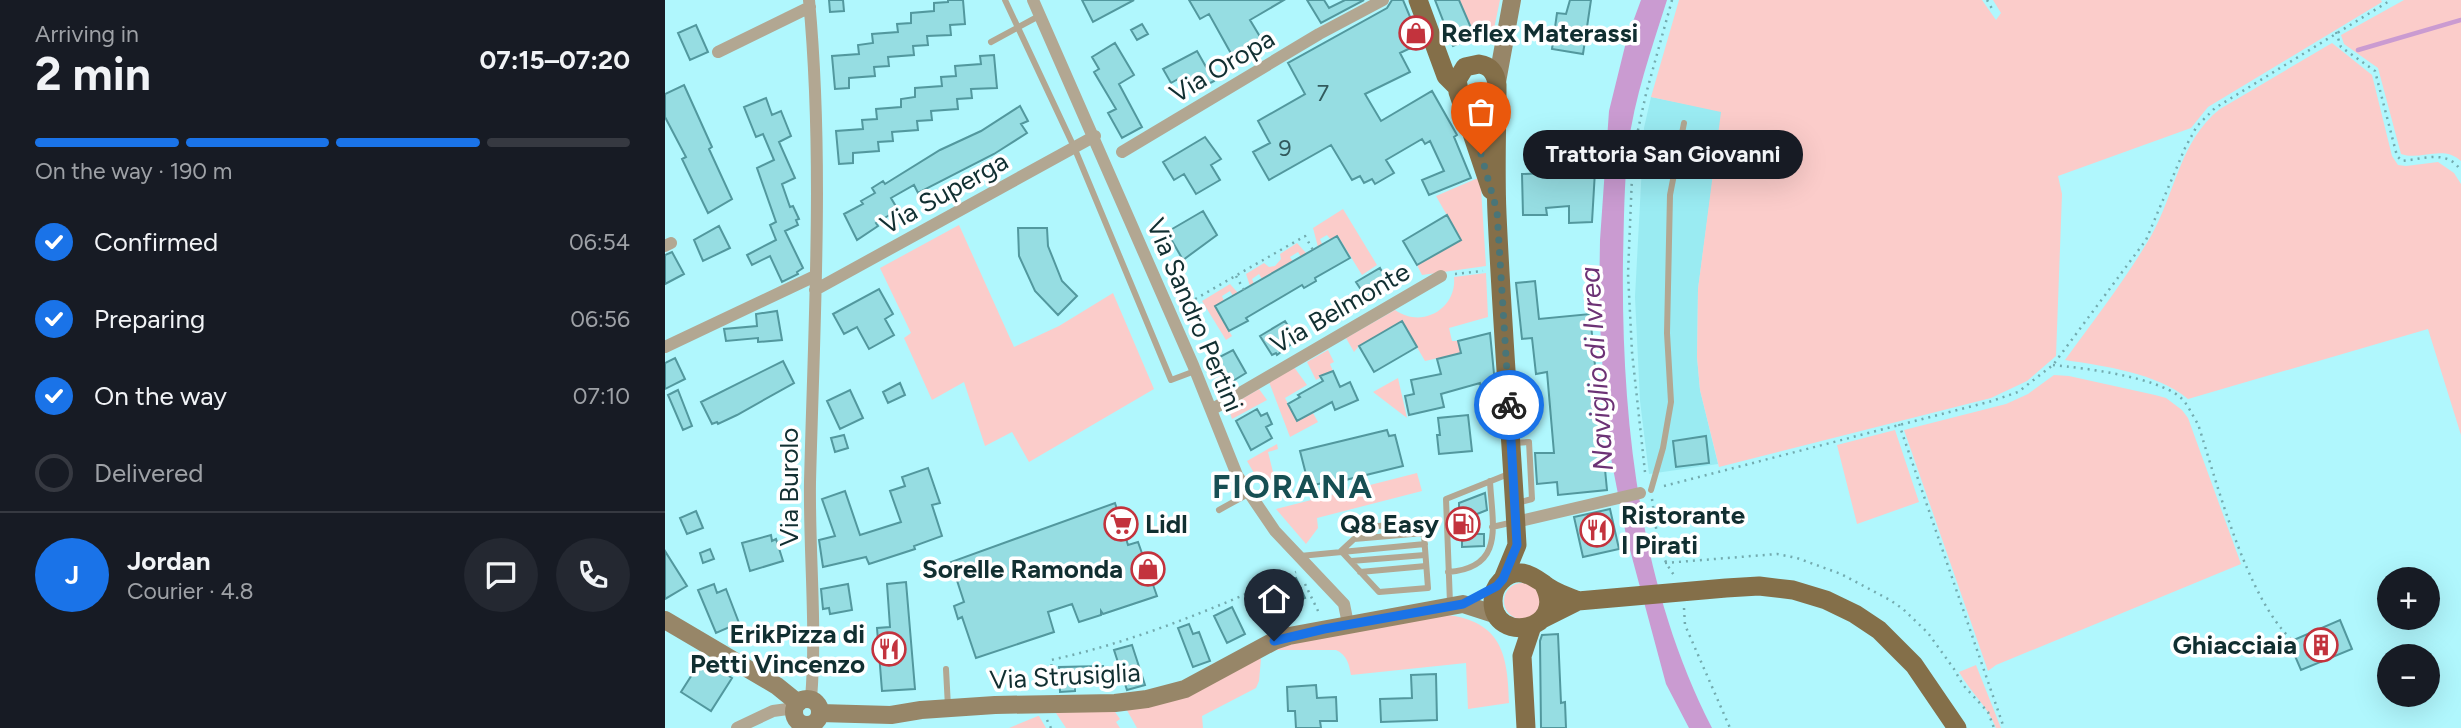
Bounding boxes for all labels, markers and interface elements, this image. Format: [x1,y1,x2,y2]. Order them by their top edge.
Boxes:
shop icon: Reflex Materassi [1397,14,1435,52]
place label: Reflex Materassi [1441,17,1638,49]
text: Arriving in [35,20,139,48]
street label: Via Oropa [1164,22,1280,110]
text: 07:15–07:20 [479,44,630,76]
text: 2 min [35,46,151,102]
house number: 7 [1317,79,1329,107]
pin [1451,82,1511,154]
icon: bag [1462,93,1500,131]
callout: Trattoria San Giovanni [1523,130,1803,178]
house number: 9 [1278,134,1292,162]
text: Trattoria San Giovanni [1545,140,1781,168]
street label: Via Superga [875,145,1013,241]
text: On the way · 190 m [35,157,232,185]
street label: Via Sandro Pertini [1140,213,1250,417]
icon: check [35,223,73,261]
text: Confirmed [94,226,218,258]
text: 06:54 [569,228,630,256]
street label: Via Belmonte [1265,255,1415,361]
water label: Naviglio di Ivrea [1572,266,1620,472]
icon: check [35,300,73,338]
text: Preparing [94,303,205,335]
text: 06:56 [570,305,630,333]
courier [1474,370,1544,440]
icon: check [35,377,73,415]
text: On the way [94,380,227,412]
text: 07:10 [573,382,630,410]
icon: bike [1490,386,1528,424]
street label: Via Burolo [773,428,805,546]
text: Delivered [94,457,203,489]
district label: FIORANA [1212,467,1374,506]
place label: Ristorante I Pirati [1621,499,1745,561]
supermarket icon: Lidl [1102,505,1140,543]
fuel station icon: Q8 Easy [1444,505,1482,543]
place label: Lidl [1145,508,1188,540]
place label: Q8 Easy [1340,508,1439,540]
restaurant icon: Ristorante I Pirati [1578,511,1616,549]
button: chat [464,538,538,612]
button: phone [556,538,630,612]
text: Jordan [127,545,210,577]
shop icon: Sorelle Ramonda [1129,550,1167,588]
place label: Sorelle Ramonda [922,553,1123,585]
text: J [65,559,79,591]
map controls [2377,567,2440,707]
button: + [2377,567,2440,630]
pin [1244,569,1304,641]
text: Courier · 4.8 [127,577,254,605]
icon: home [1255,580,1293,618]
place label: ErikPizza di Petti Vincenzo [690,618,865,680]
building icon: Ghiacciaia [2302,626,2340,664]
place label: Ghiacciaia [2172,629,2297,661]
restaurant icon: ErikPizza di Petti Vincenzo [870,630,908,668]
button: − [2377,644,2440,707]
street label: Via Strusiglia [989,656,1141,696]

